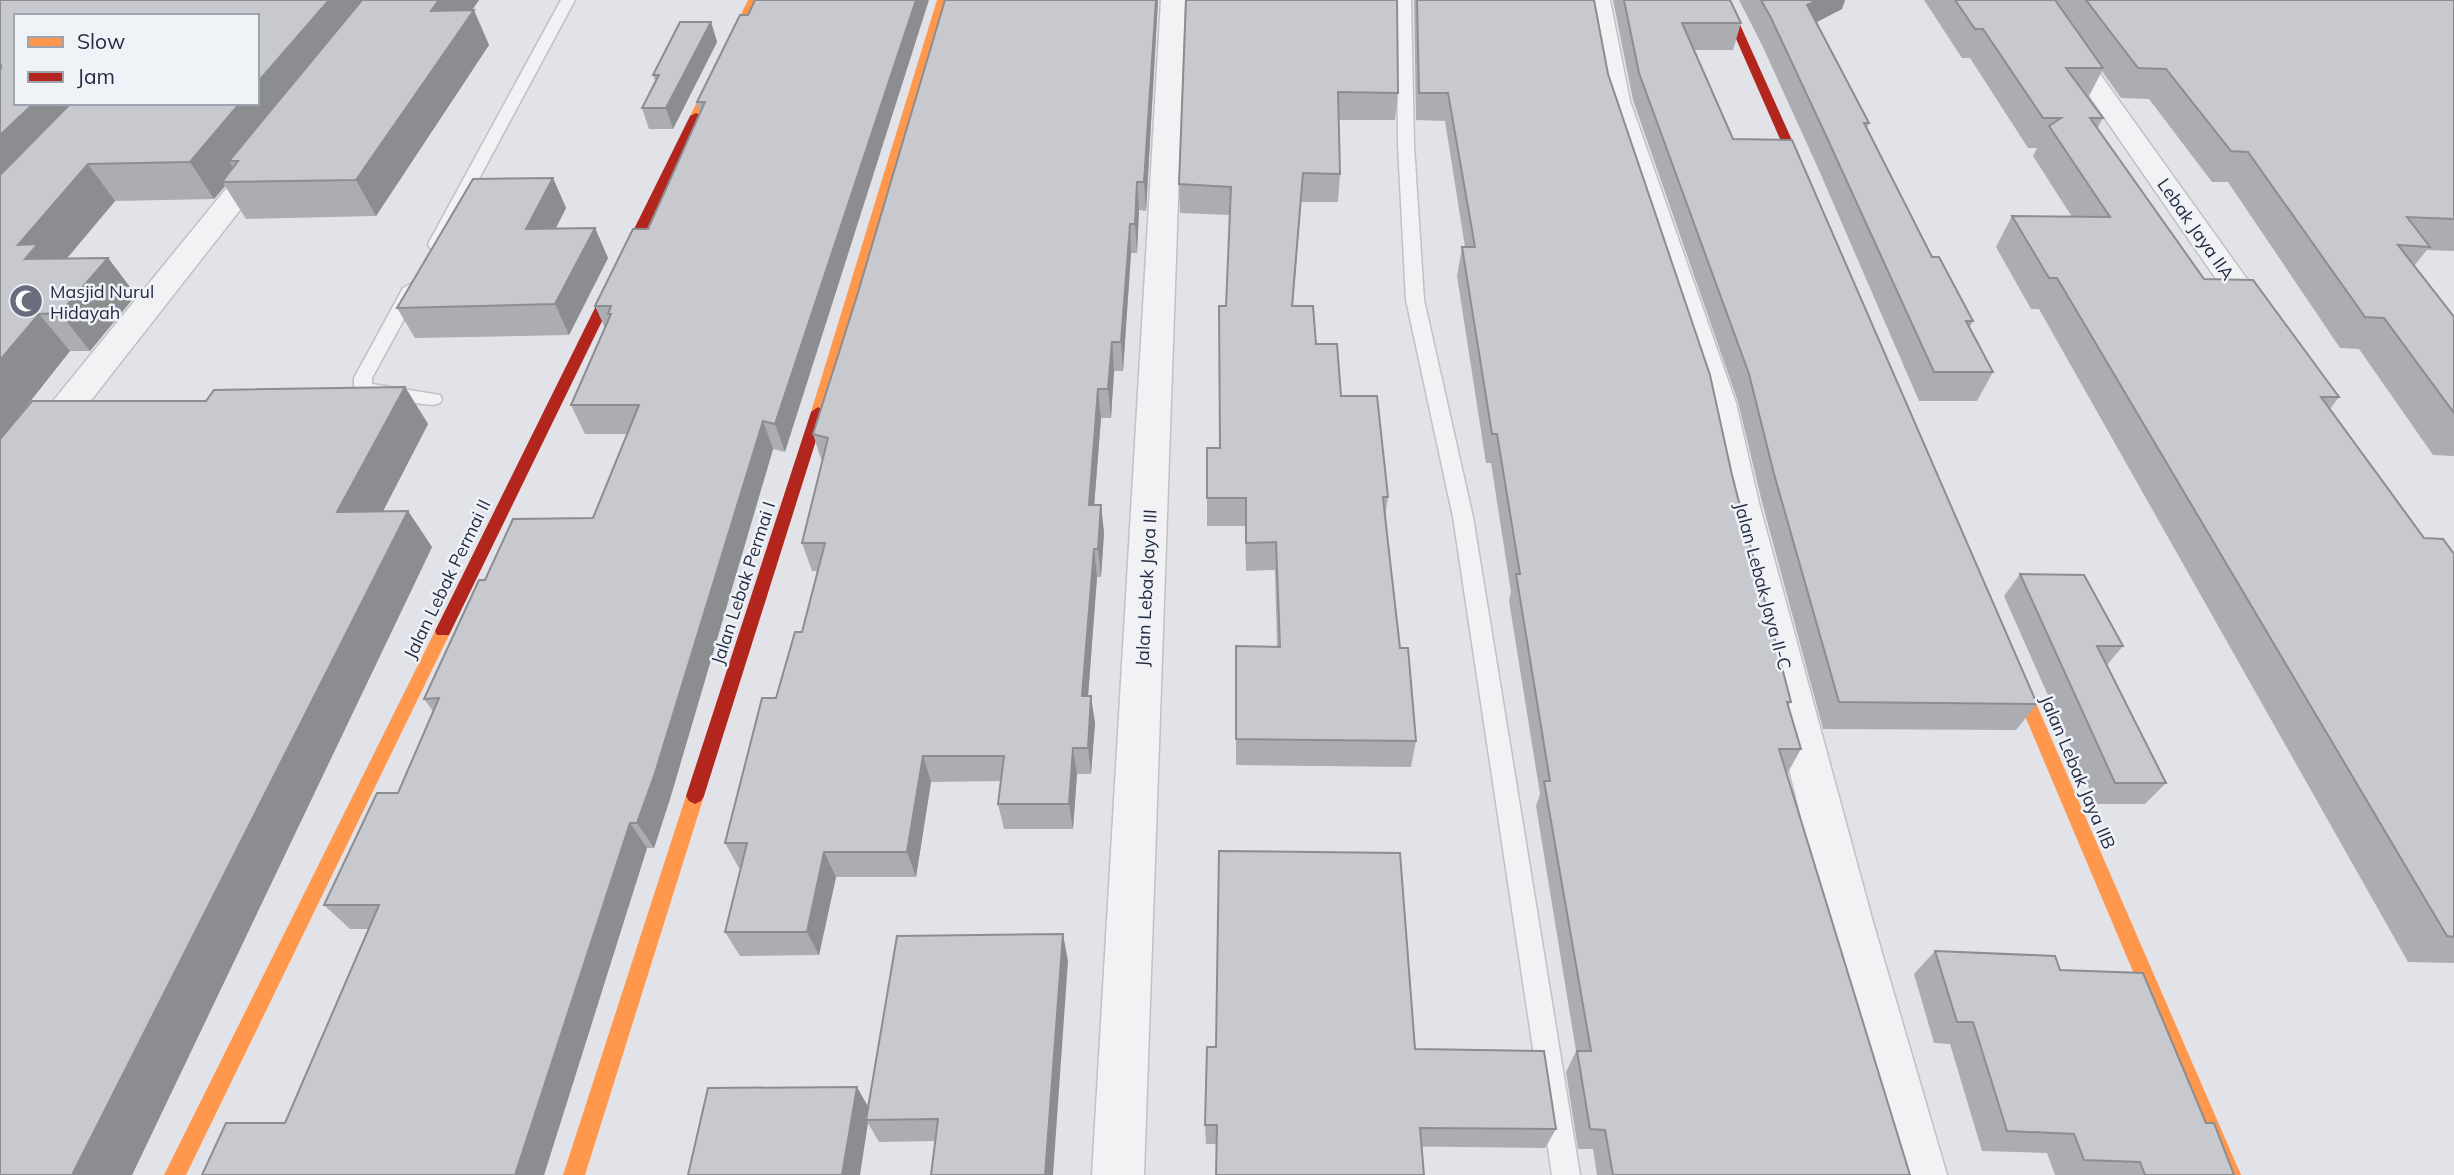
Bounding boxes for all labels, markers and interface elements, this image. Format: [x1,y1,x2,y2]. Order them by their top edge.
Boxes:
legend [14,14,259,105]
text: Slow [77,28,125,54]
text: Jam [77,63,115,89]
street label: Lebak Jaya IIA [2152,174,2240,284]
place label: Masjid Nurul Hidayah [50,280,154,324]
mosque icon: Masjid Nurul Hidayah [7,282,45,320]
street label: Jalan Lebak Permai II [398,495,496,663]
street label: Jalan Lebak Permai I [706,499,780,667]
street label: Jalan Lebak Jaya II-C [1730,499,1796,673]
street label: Jalan Lebak Jaya III [1130,509,1162,667]
street label: Jalan Lebak Jaya IIB [2035,691,2121,853]

